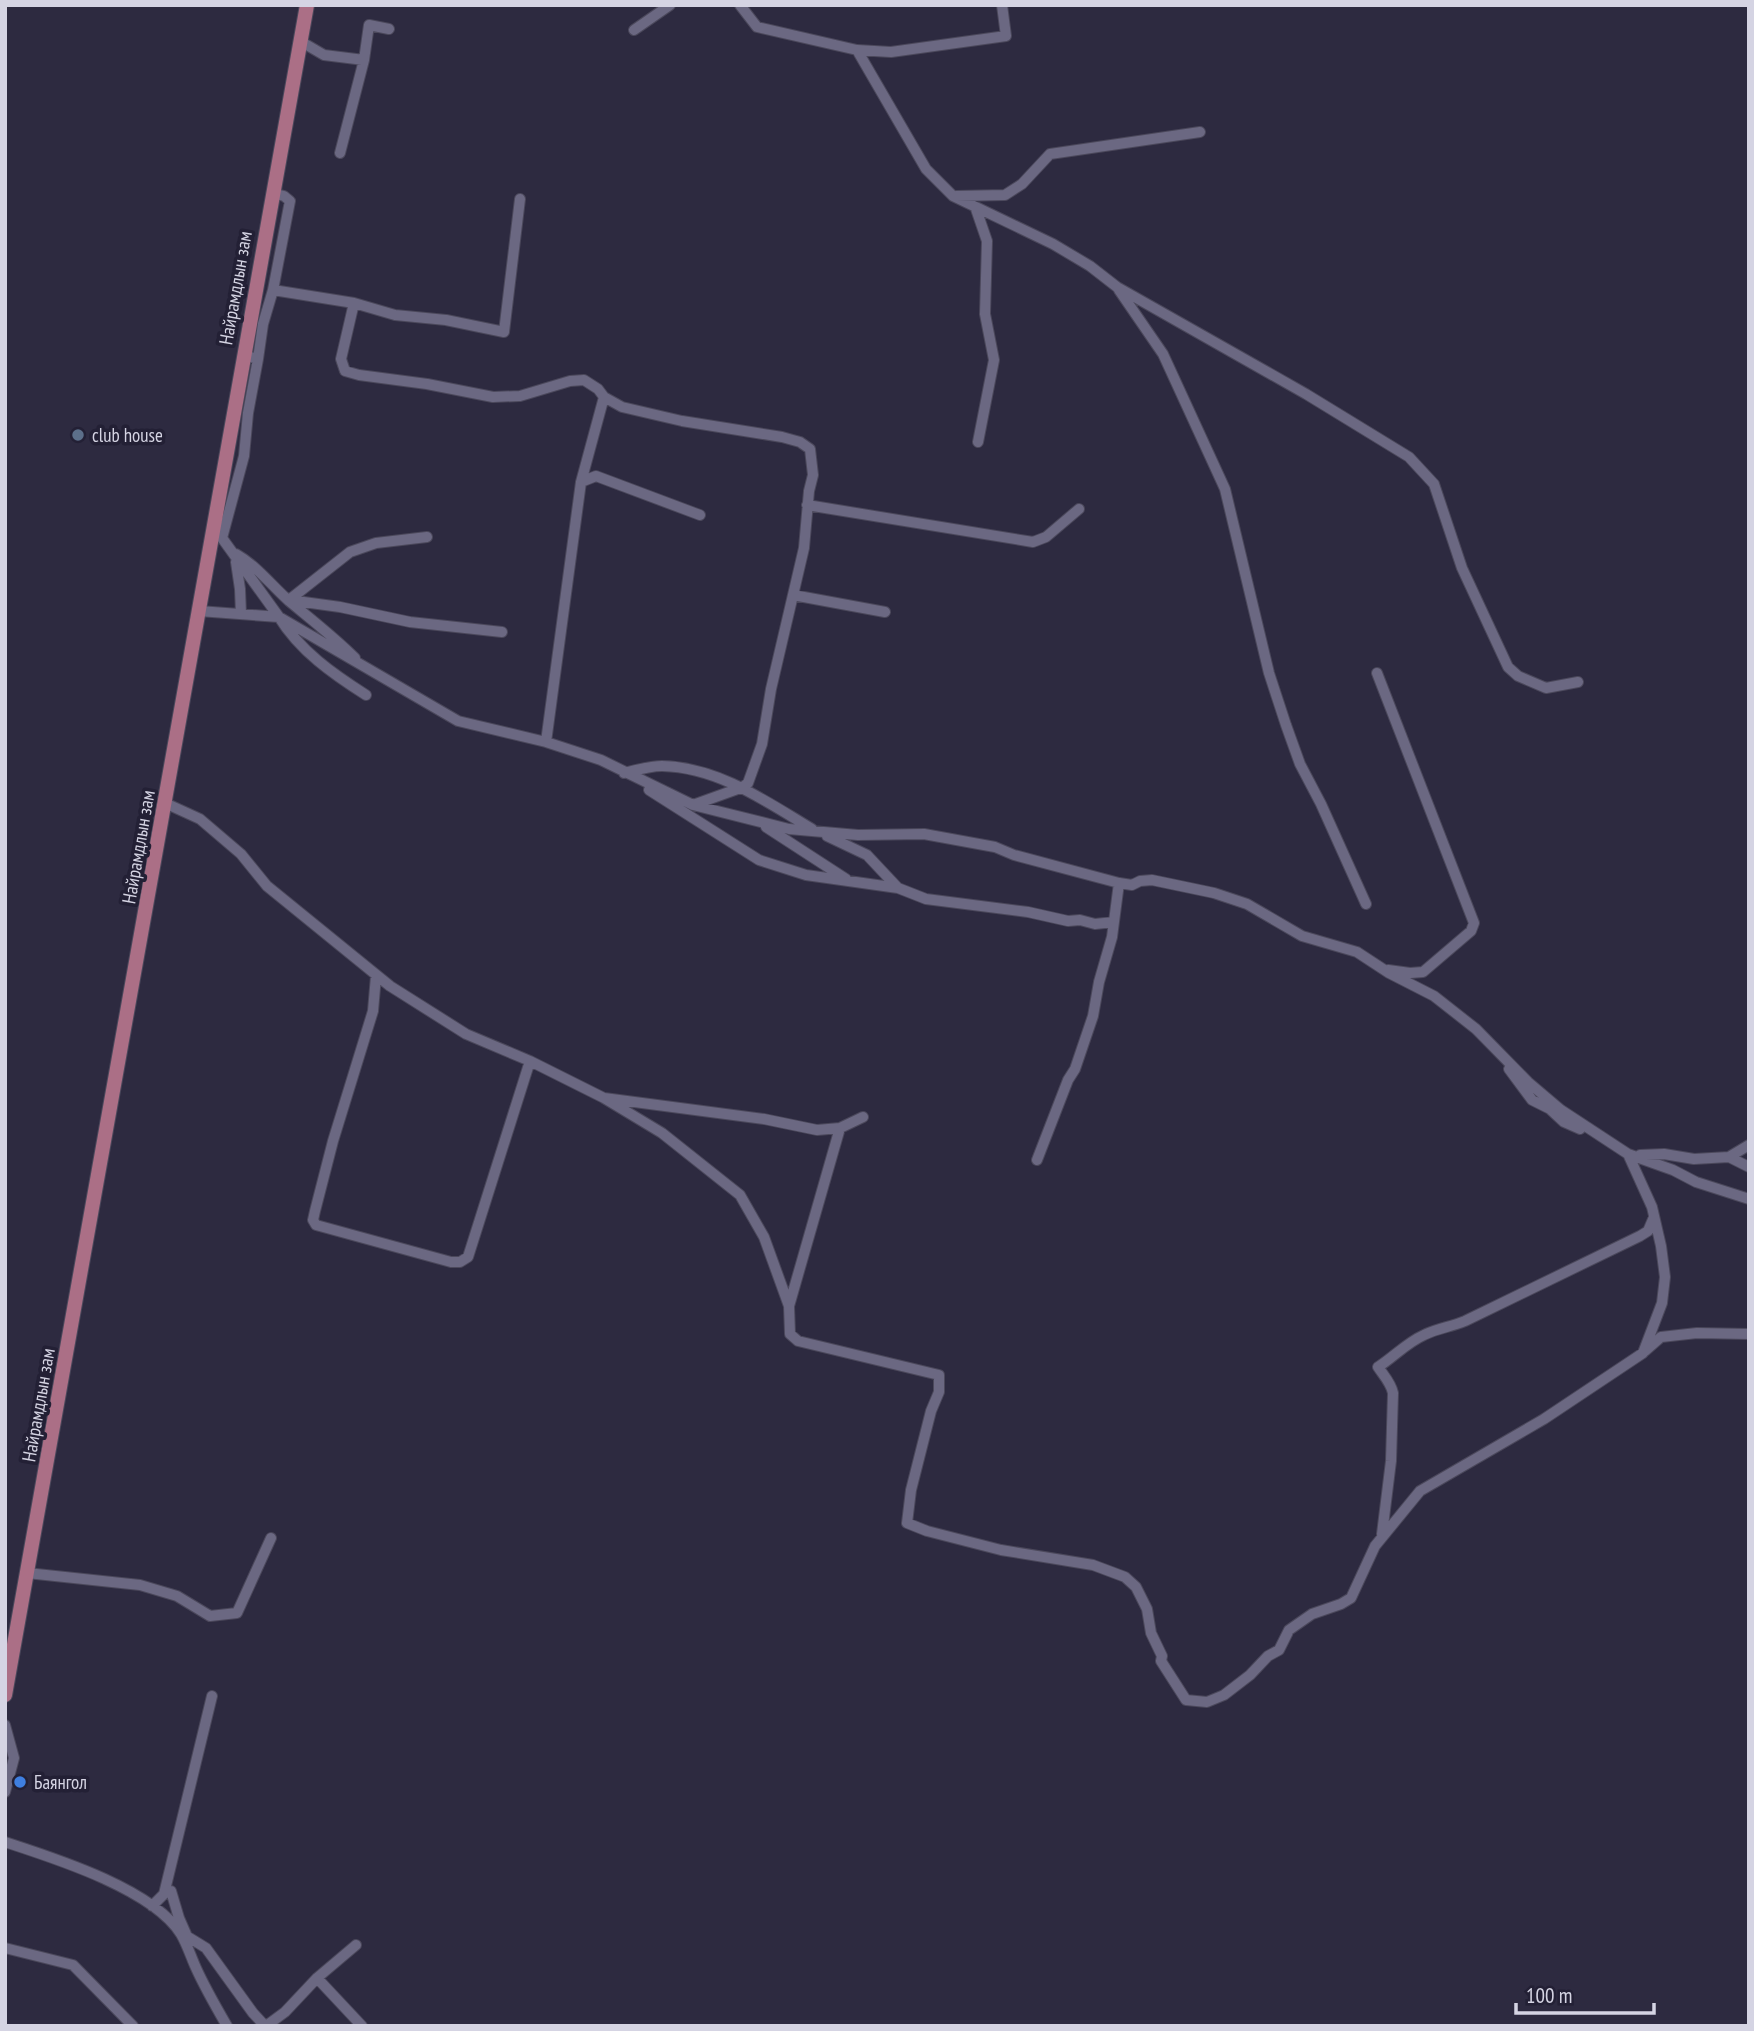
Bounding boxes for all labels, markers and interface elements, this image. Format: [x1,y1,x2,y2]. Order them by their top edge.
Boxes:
street label: Найрамдлын зам [213,229,257,347]
place label: club house [92,423,163,447]
marker: club house [70,427,86,443]
street label: Найрамдлын зам [116,788,160,906]
street label: Найрамдлын зам [16,1346,60,1464]
place label: Баянгол [34,1770,87,1794]
marker: Баянгол [12,1774,28,1790]
scale bar [1516,1972,1654,2016]
text: 100 m [1526,1982,1572,2009]

